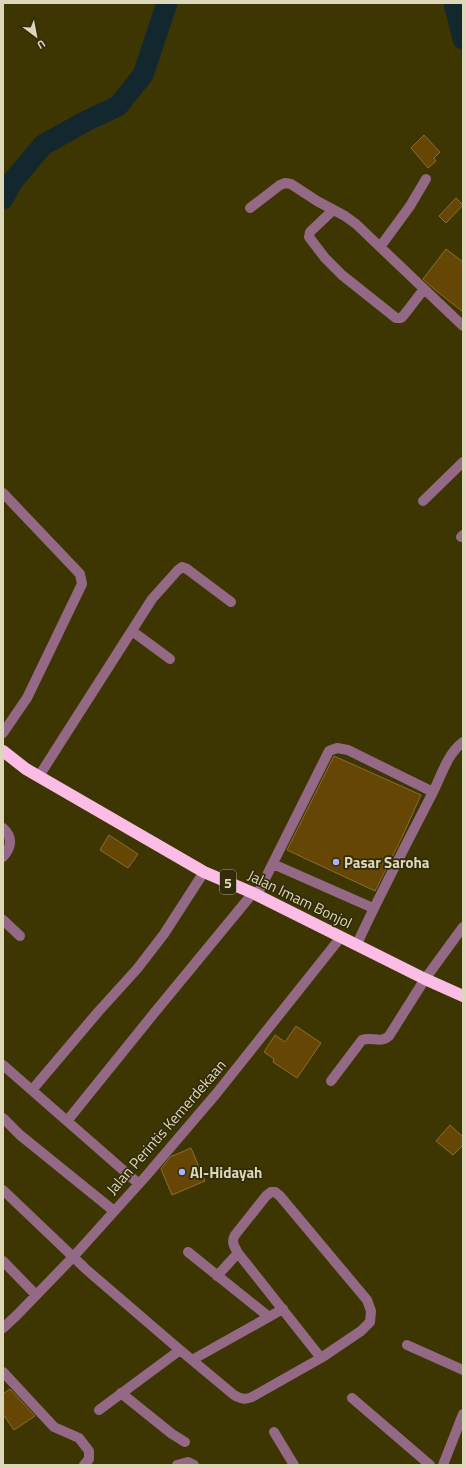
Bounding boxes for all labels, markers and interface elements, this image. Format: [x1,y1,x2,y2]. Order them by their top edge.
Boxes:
north arrow [16,16,56,56]
text: U [34,36,49,53]
place label: Pasar Saroha [344,851,430,874]
marker: Pasar Saroha [331,857,341,867]
street label: Jalan Imam Bonjol [244,864,356,934]
road number: 5 [220,870,236,894]
street label: Jalan Perintis Kemerdekaan [101,1054,231,1200]
place label: Al-Hidayah [190,1161,262,1184]
marker: Al-Hidayah [177,1167,187,1177]

